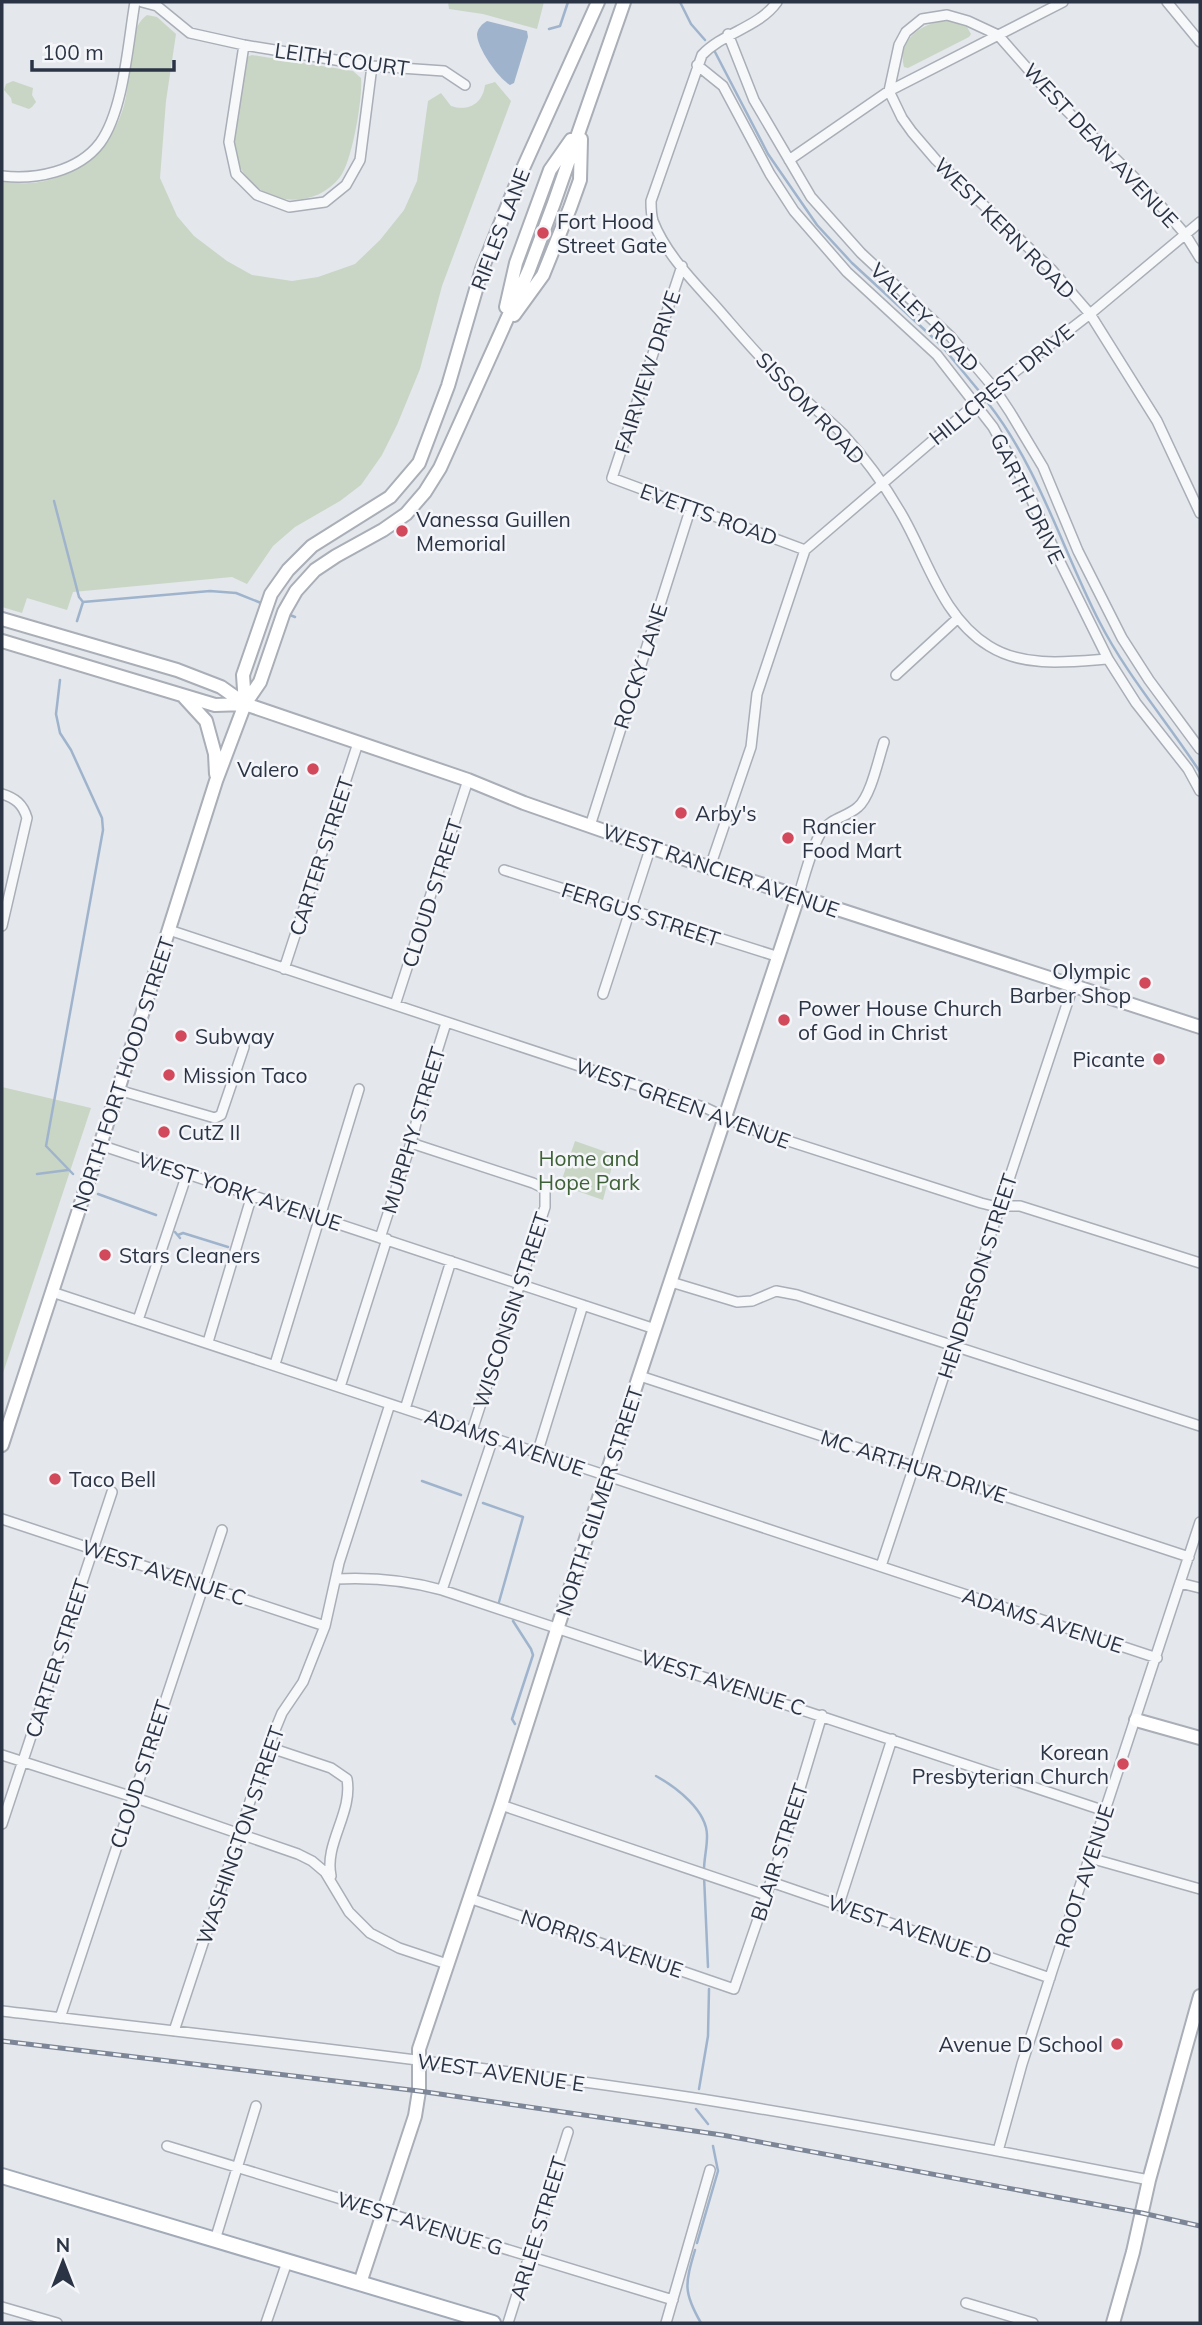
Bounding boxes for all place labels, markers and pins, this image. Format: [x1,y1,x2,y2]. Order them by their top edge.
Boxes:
place label: Fort Hood Street Gate [557,208,667,258]
marker: Fort Hood Street Gate [535,225,551,241]
place label: Vanessa Guillen Memorial [416,506,571,556]
marker: Vanessa Guillen Memorial [394,523,410,539]
place label: Valero [237,756,299,782]
marker: Valero [305,761,321,777]
place label: Arby's [695,800,757,826]
marker: Arby's [673,805,689,821]
place label: Rancier Food Mart [802,813,902,863]
marker: Rancier Food Mart [780,830,796,846]
place label: Olympic Barber Shop [1009,958,1131,1008]
marker: Olympic Barber Shop [1137,975,1153,991]
place label: Power House Church of God in Christ [798,995,1002,1045]
marker: Power House Church of God in Christ [776,1012,792,1028]
place label: Subway [195,1023,274,1049]
marker: Subway [173,1028,189,1044]
place label: Picante [1072,1046,1145,1072]
marker: Picante [1151,1051,1167,1067]
place label: Mission Taco [183,1062,307,1088]
marker: Mission Taco [161,1067,177,1083]
place label: CutZ II [178,1119,240,1145]
marker: CutZ II [156,1124,172,1140]
place label: Stars Cleaners [119,1242,260,1268]
marker: Stars Cleaners [97,1247,113,1263]
place label: Taco Bell [69,1466,156,1492]
marker: Taco Bell [47,1471,63,1487]
place label: Korean Presbyterian Church [912,1739,1109,1789]
marker: Korean Presbyterian Church [1115,1756,1131,1772]
place label: Avenue D School [938,2031,1103,2057]
marker: Avenue D School [1109,2036,1125,2052]

